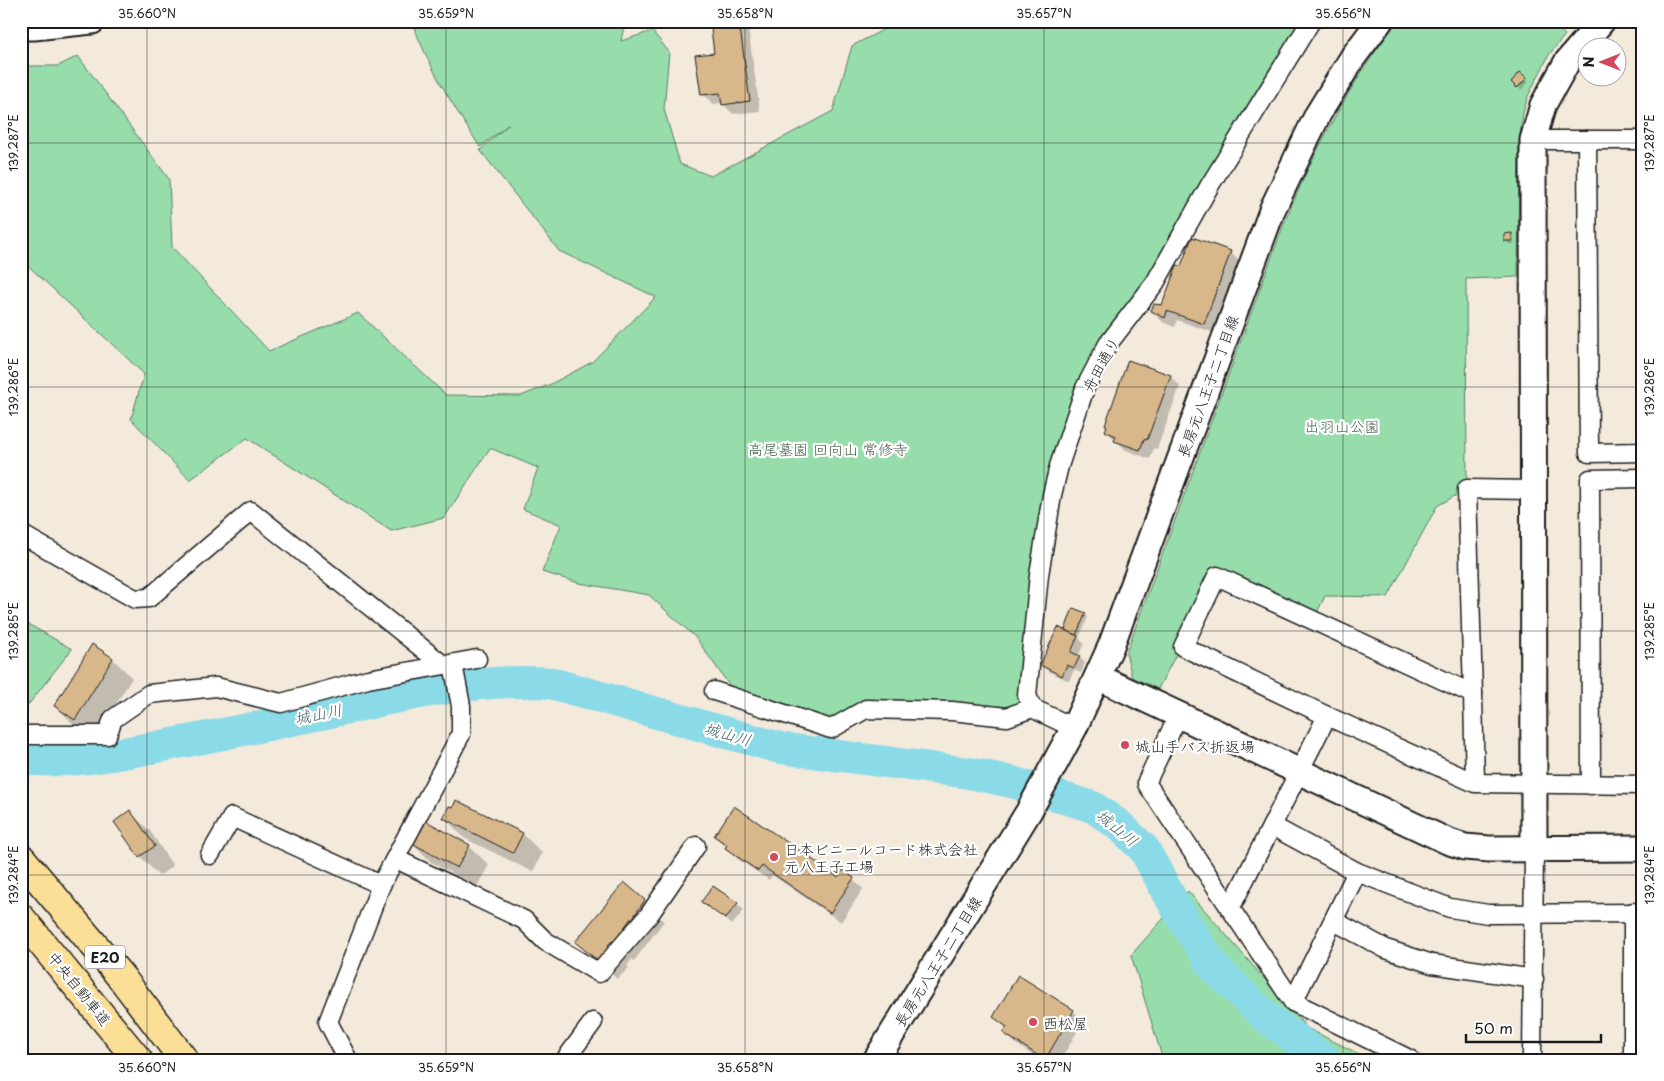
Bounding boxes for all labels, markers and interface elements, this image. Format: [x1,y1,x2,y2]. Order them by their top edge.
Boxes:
text: 35.660°N [118,4,176,22]
text: 35.659°N [418,4,474,22]
text: 35.658°N [717,4,773,22]
text: 35.657°N [1016,4,1072,22]
text: 35.656°N [1315,4,1371,22]
north arrow [1576,38,1626,88]
text: N [1578,56,1599,68]
text: 139.287°E [4,114,22,172]
text: 139.287°E [1640,114,1658,172]
street label: 長房元八王子二丁目線 [1171,312,1243,460]
street label: 舟田通り [1075,332,1125,396]
text: 139.286°E [4,358,22,416]
text: 139.286°E [1640,358,1658,416]
park label: 出羽山公園 [1304,414,1380,437]
park label: 高尾墓園 回向山 常修寺 [748,437,908,460]
text: 139.285°E [4,602,22,660]
text: 139.285°E [1640,602,1658,660]
water label: 城山川 [292,697,344,729]
water label: 城山川 [702,715,754,751]
place label: 城山手バス折返場 [1135,734,1255,757]
marker: 城山手バス折返場 [1119,739,1131,751]
water label: 城山川 [1092,803,1144,851]
place label: 日本ビニールコード株式会社 元八王子工場 [784,837,978,877]
text: 139.284°E [4,846,22,904]
text: 139.284°E [1640,846,1658,904]
marker: 日本ビニールコード株式会社 元八王子工場 [768,851,780,863]
street label: 長房元八王子二丁目線 [887,891,987,1031]
street label: 中央自動車道 [43,946,117,1030]
road number: E20 [85,946,125,969]
place label: 西松屋 [1043,1011,1088,1034]
scale bar [1466,1011,1602,1043]
marker: 西松屋 [1027,1016,1039,1028]
text: 50 m [1474,1016,1513,1039]
text: 35.660°N [118,1058,176,1076]
text: 35.659°N [418,1058,474,1076]
text: 35.658°N [717,1058,773,1076]
text: 35.657°N [1016,1058,1072,1076]
text: 35.656°N [1315,1058,1371,1076]

